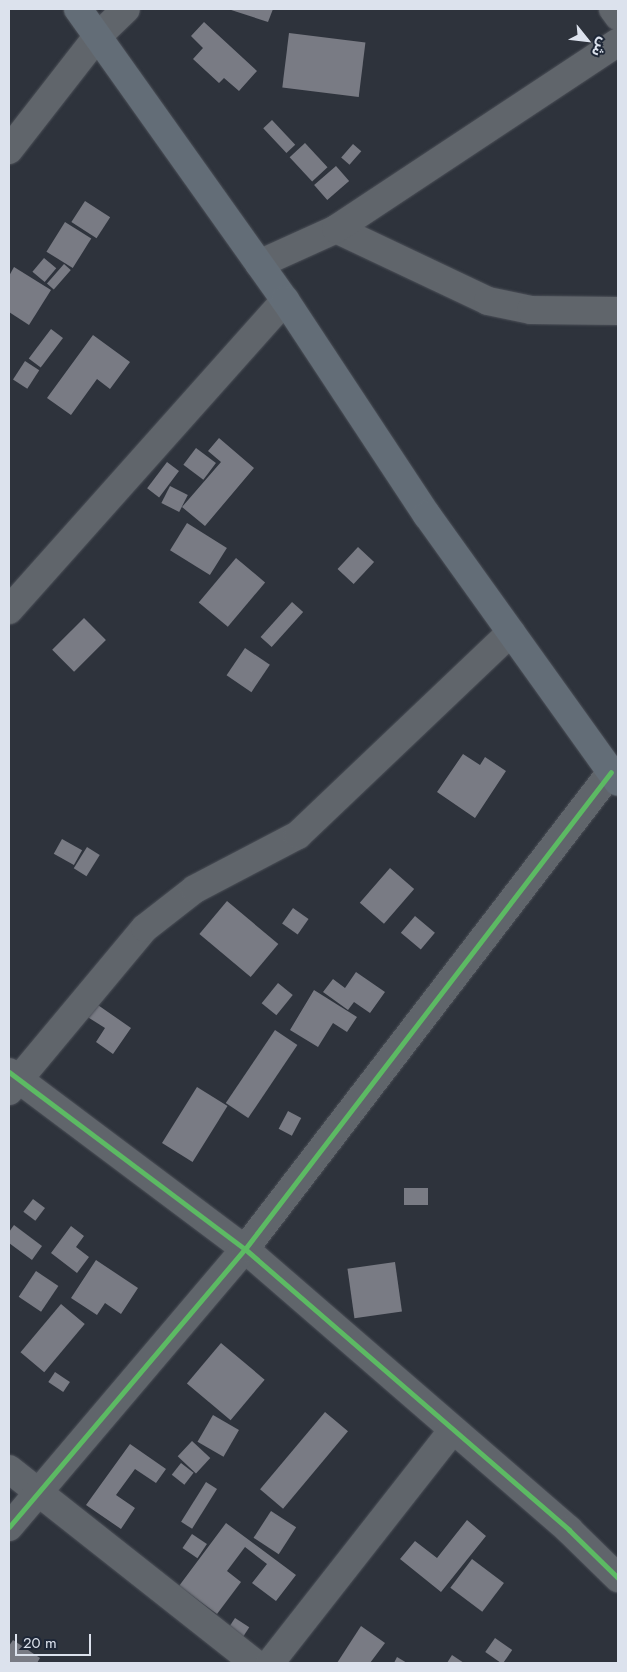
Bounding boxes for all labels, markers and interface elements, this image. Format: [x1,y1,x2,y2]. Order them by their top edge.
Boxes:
north arrow [562,15,612,65]
text: ش [587,34,614,61]
scale bar [18,1624,94,1656]
text: 20 m [23,1632,57,1654]

